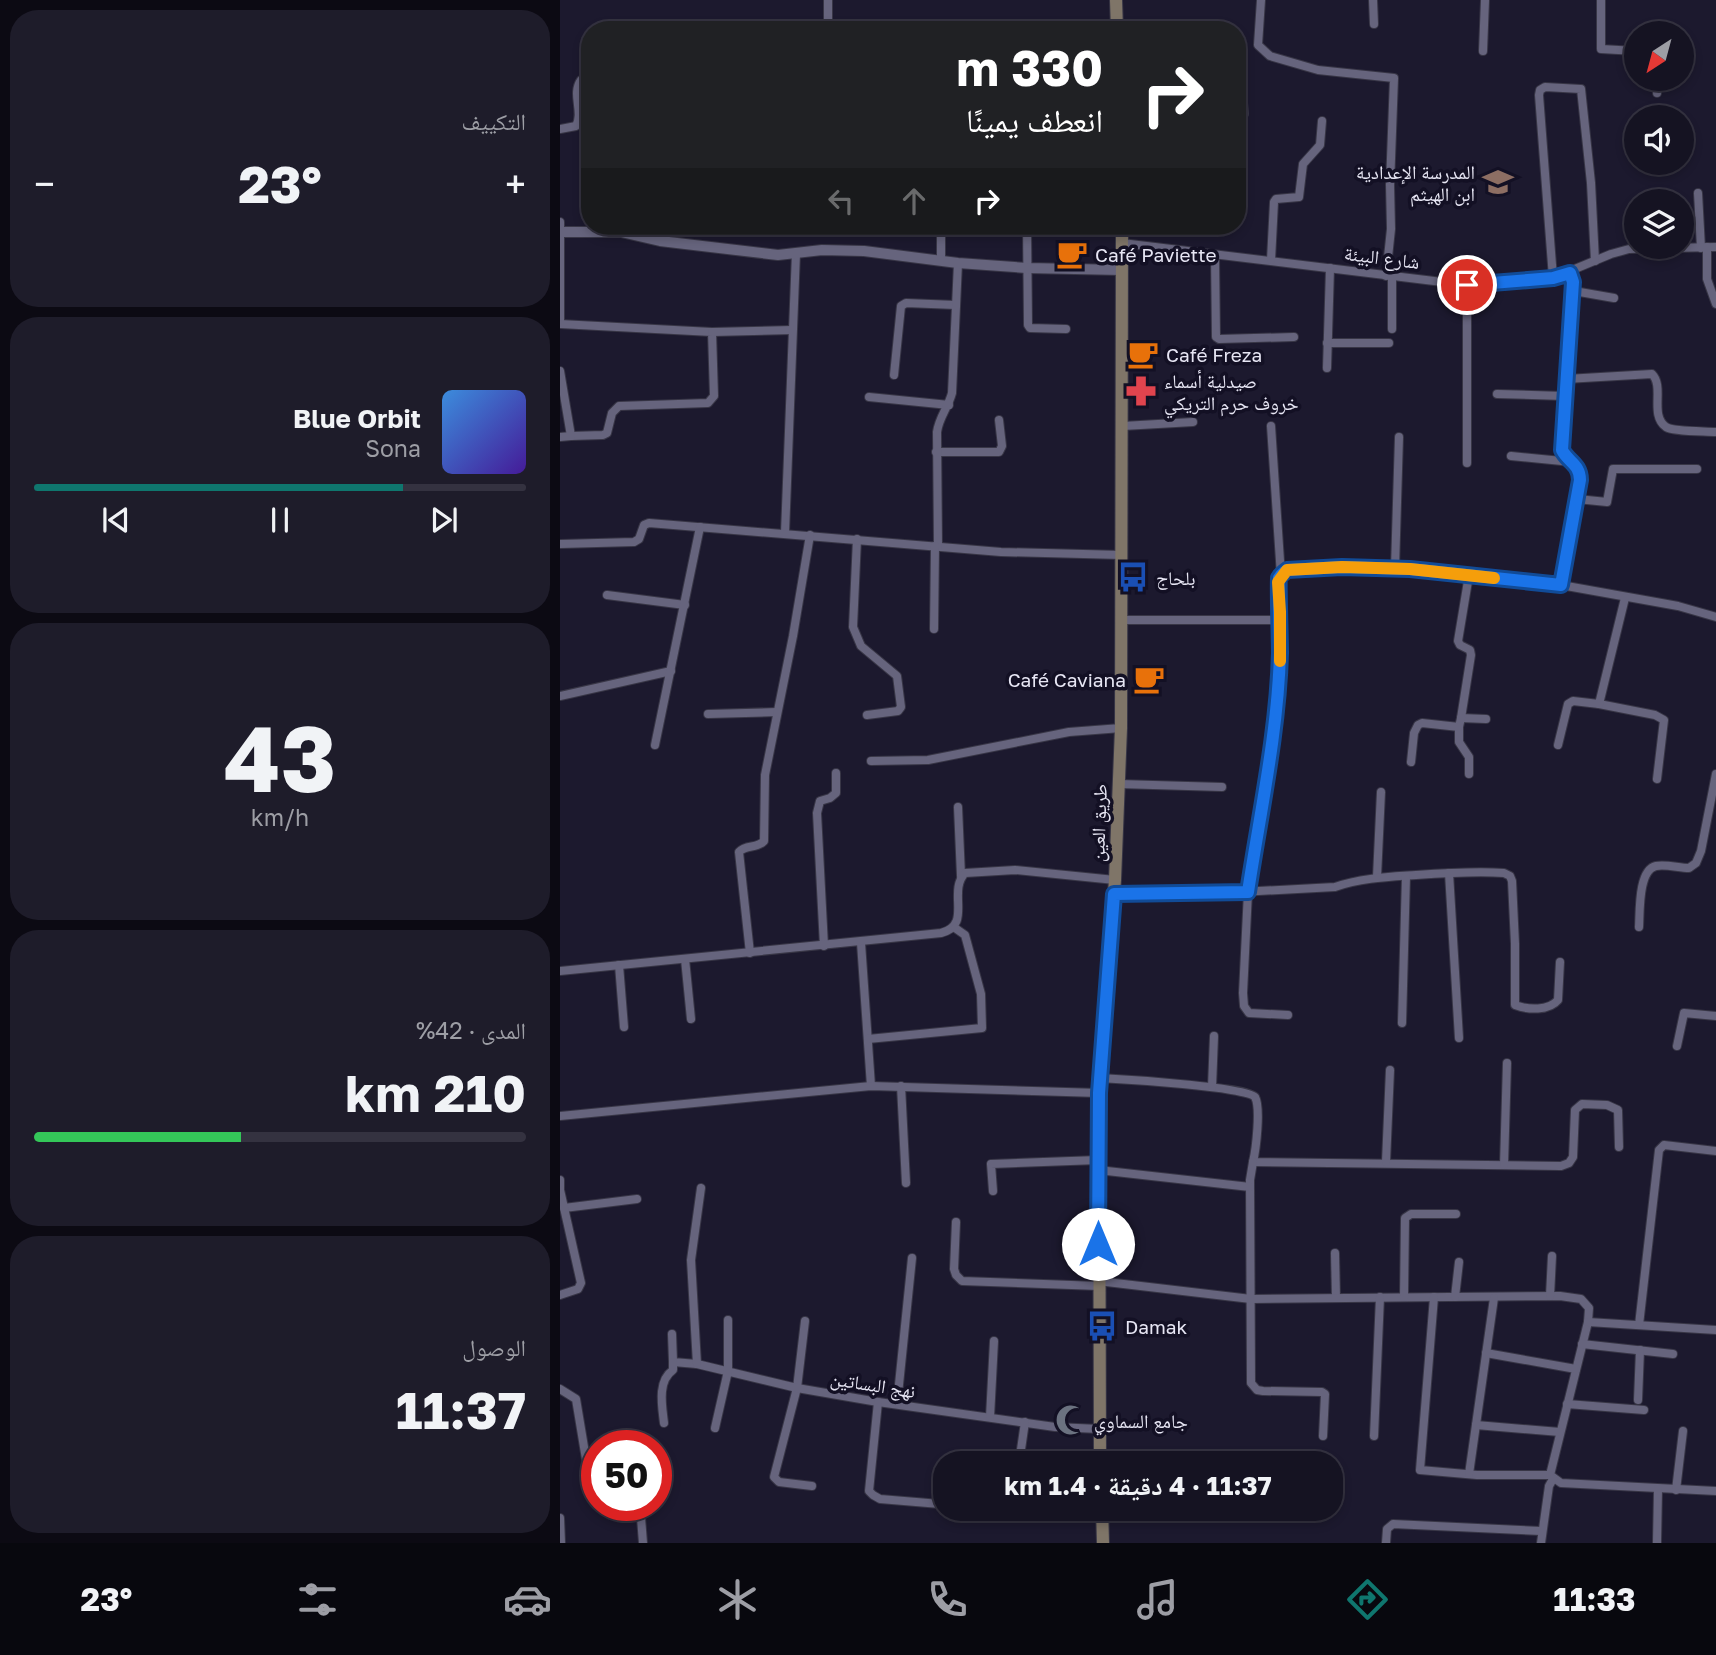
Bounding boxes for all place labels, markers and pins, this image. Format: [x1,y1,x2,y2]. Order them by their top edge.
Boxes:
place label: المدرسة الإعدادية ابن الهيثم [1356,160,1475,207]
school or university icon: المدرسة الإعدادية ابن الهيثم [1481,165,1515,199]
cafe icon: Café Paviette [1055,237,1089,271]
place label: Café Paviette [1095,243,1217,266]
pin [1437,255,1497,315]
cafe icon: Café Freza [1126,337,1160,371]
place label: Café Freza [1166,343,1262,366]
place label: صيدلية أسماء خروف حرم التريكي [1164,369,1299,418]
pharmacy icon: صيدلية أسماء خروف حرم التريكي [1124,374,1158,408]
bus stop icon: بلحاج [1116,560,1150,594]
place label: بلحاج [1156,566,1195,590]
cafe icon: Café Caviana [1132,662,1166,696]
place label: Café Caviana [1008,668,1126,691]
bus stop icon: Damak [1085,1309,1119,1343]
place label: Damak [1125,1315,1188,1338]
mosque icon: جامع السماوي [1054,1403,1088,1437]
place label: جامع السماوي [1094,1409,1188,1436]

